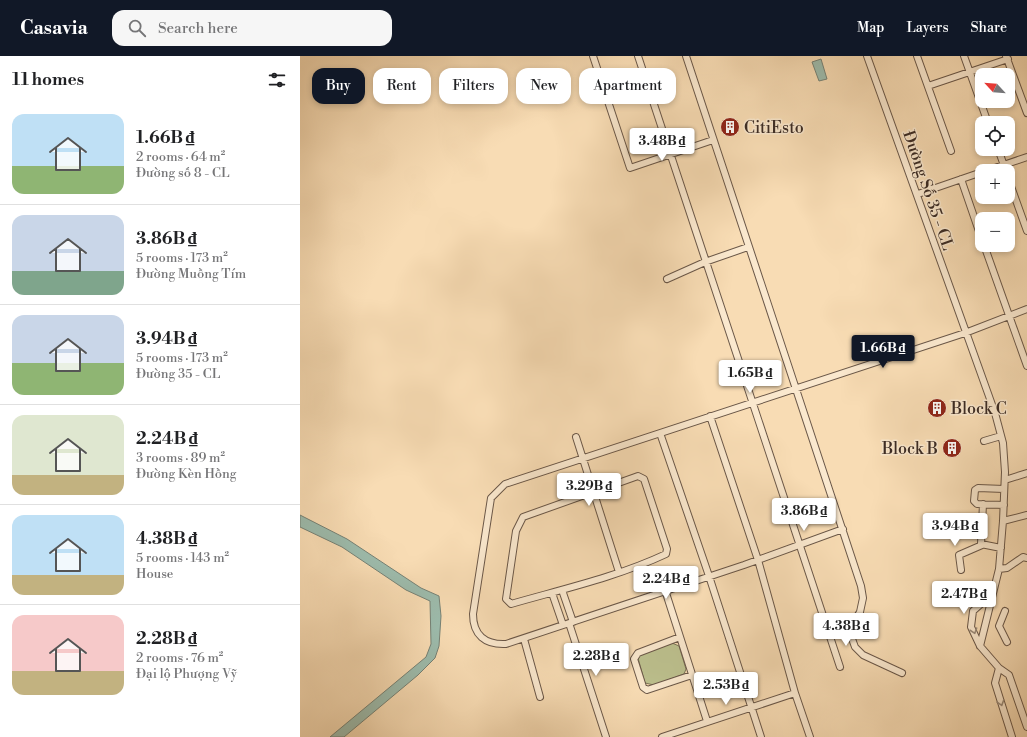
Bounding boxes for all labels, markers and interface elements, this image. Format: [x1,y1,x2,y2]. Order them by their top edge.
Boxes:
search box [112,10,392,46]
text: Casavia [20,16,88,40]
icon: search [126,17,148,39]
text: Search here [158,19,238,38]
text: Map [857,19,884,37]
text: Layers [906,19,949,37]
text: Share [971,19,1007,37]
chip: Buy [312,68,365,104]
chip: Rent [373,68,431,104]
chip: Filters [439,68,508,104]
chip: New [516,68,571,104]
chip: Apartment [579,68,676,104]
north arrow [975,68,1015,108]
map controls [975,68,1015,252]
text: 11 homes [12,69,84,91]
icon: filters [266,69,288,91]
building icon: CitiEsto [719,116,741,138]
button: locate [975,116,1015,156]
place label: CitiEsto [744,118,804,138]
text: 1.66B ₫ [136,127,195,149]
pin: 3.48B ₫ [625,128,699,162]
street label: Đường Số 35 - CL [898,128,958,253]
icon: home [44,130,92,178]
text: 3.48B ₫ [639,133,685,149]
text: 2 rooms · 64 m² [136,149,225,165]
button: + [975,164,1015,204]
text: Đường số 8 - CL [136,165,230,181]
button: − [975,212,1015,252]
text: 3.86B ₫ [136,228,197,250]
icon: home [44,231,92,279]
text: 5 rooms · 173 m² [136,250,228,266]
text: Đường Muồng Tím [136,266,246,282]
text: 3.94B ₫ [136,328,197,350]
icon: home [44,331,92,379]
pin: 1.66B ₫ [846,335,920,369]
text: 1.66B ₫ [861,340,905,356]
text: 5 rooms · 173 m² [136,350,228,366]
pin: 1.65B ₫ [713,360,787,394]
text: 1.65B ₫ [728,365,772,381]
text: Đường 35 - CL [136,366,220,382]
building icon: Block C [926,397,948,419]
place label: Block C [950,399,1007,419]
text: 2.24B ₫ [136,428,198,450]
icon: home [44,431,92,479]
building icon: Block B [941,437,963,459]
place label: Block B [881,439,938,459]
text: 3 rooms · 89 m² [136,450,225,466]
text: Đường Kèn Hồng [136,466,237,482]
pin: 3.29B ₫ [552,473,626,507]
text: 3.29B ₫ [566,478,612,494]
pin: 3.86B ₫ [767,498,841,532]
text: 3.86B ₫ [781,503,827,519]
pin: 3.94B ₫ [918,513,992,547]
text: 3.94B ₫ [932,518,978,534]
text: 4.38B ₫ [136,528,197,550]
icon: home [44,531,92,579]
text: 5 rooms · 143 m² [136,550,229,566]
text: House [136,566,173,582]
pin: 2.24B ₫ [629,566,703,600]
text: 2.24B ₫ [642,571,690,587]
pin: 2.47B ₫ [927,581,1001,615]
text: 2.47B ₫ [941,586,987,602]
pin: 4.38B ₫ [809,613,883,647]
text: 4.38B ₫ [823,618,869,634]
one-way arrow [969,627,978,634]
text: 2.28B ₫ [136,628,197,650]
icon: home [44,631,92,679]
pin: 2.28B ₫ [559,643,633,677]
text: 2.28B ₫ [573,648,619,664]
text: 2 rooms · 76 m² [136,650,223,666]
text: Đại lộ Phượng Vỹ [136,666,237,682]
pin: 2.53B ₫ [689,672,763,706]
text: 2.53B ₫ [703,677,749,693]
one-way arrow [996,699,1005,706]

